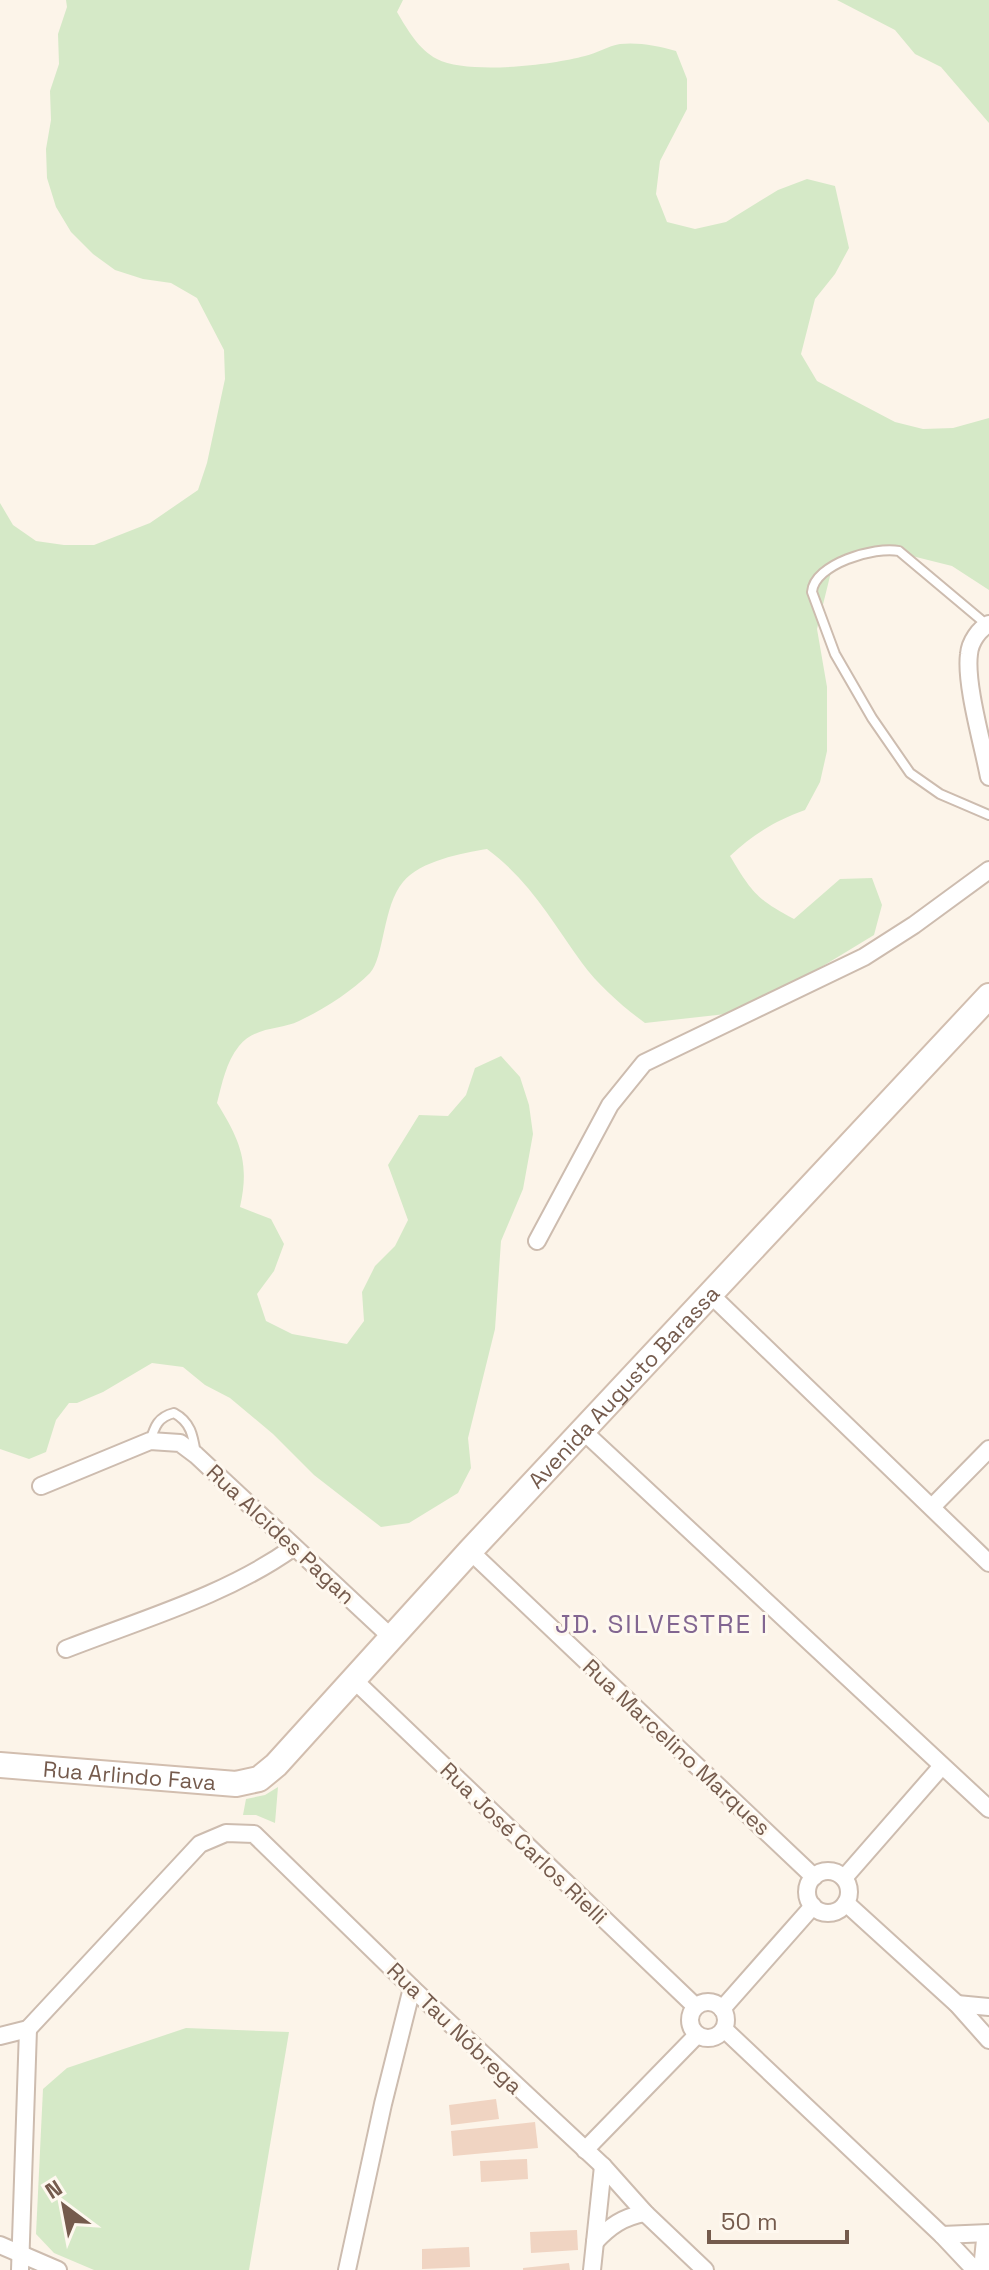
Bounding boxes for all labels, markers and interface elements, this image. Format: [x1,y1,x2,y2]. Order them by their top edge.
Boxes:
street label: Avenida Augusto Barassa [522,1279,725,1494]
street label: Rua Alcides Pagan [201,1458,361,1610]
district label: JD. SILVESTRE I [555,1607,769,1641]
street label: Rua Marcelino Marques [577,1653,777,1841]
street label: Rua Arlindo Fava [42,1755,217,1796]
street label: Rua José Carlos Rielli [435,1756,613,1930]
street label: Rua Tau Nóbrega [381,1956,529,2100]
north arrow [24,2166,104,2246]
text: N [40,2173,67,2205]
scale bar [709,2194,847,2244]
text: 50 m [721,2206,778,2237]

